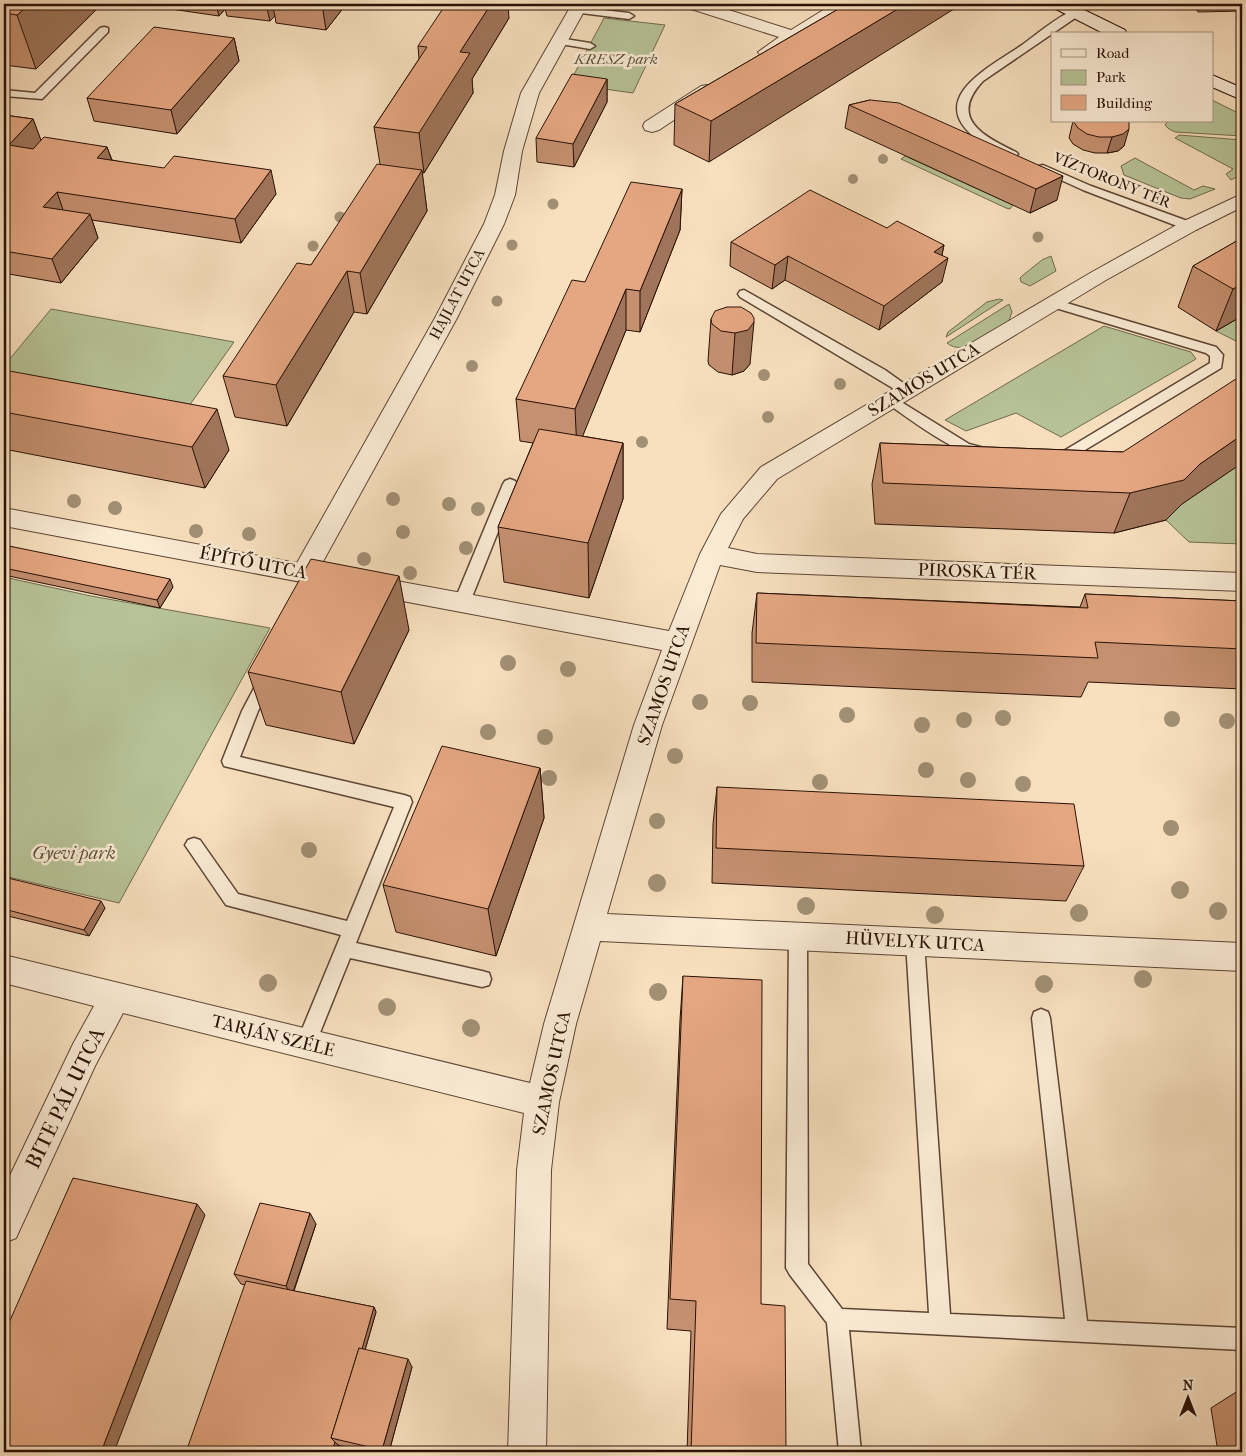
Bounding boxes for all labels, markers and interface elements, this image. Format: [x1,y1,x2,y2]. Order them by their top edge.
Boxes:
legend [1051,32,1214,122]
text: Road [1096,44,1130,62]
park label: KRESZ park [573,50,658,68]
text: Park [1096,68,1126,86]
text: Building [1096,94,1153,112]
street label: VÍZTORONY TÉR [1050,148,1174,212]
street label: HAJLAT UTCA [425,245,489,343]
street label: SZAMOS UTCA [864,338,984,422]
street label: ÉPÍTŐ UTCA [198,540,309,584]
street label: PIROSKA TÉR [917,558,1038,585]
street label: SZAMOS UTCA [633,621,695,748]
park label: Gyevi park [32,843,116,864]
street label: HÜVELYK UTCA [845,927,986,956]
street label: SZAMOS UTCA [529,1009,575,1137]
street label: TARJÁN SZÉLE [209,1010,337,1061]
street label: BITE PÁL UTCA [20,1023,110,1172]
north arrow [1164,1374,1214,1424]
text: N [1183,1377,1194,1394]

